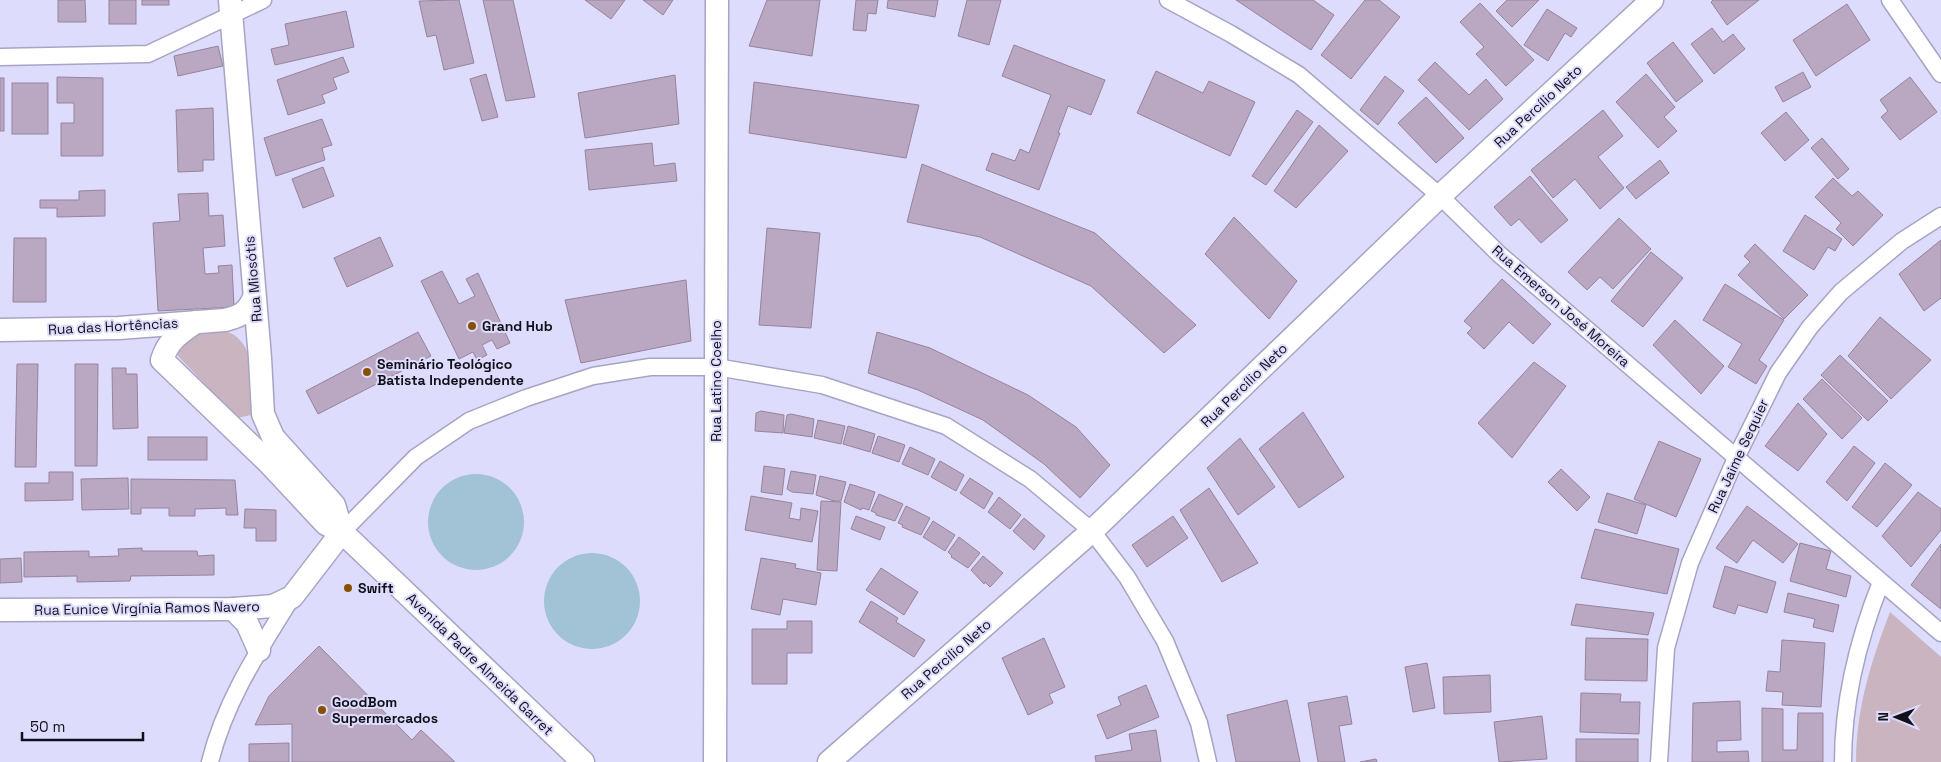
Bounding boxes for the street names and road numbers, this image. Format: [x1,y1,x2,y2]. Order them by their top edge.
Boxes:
street label: Rua Percílio Neto [1490,61,1586,151]
street label: Rua Miosótis [240,235,266,323]
street label: Rua Emerson José Moreira [1488,241,1634,371]
street label: Rua das Hortências [47,314,179,338]
street label: Rua Latino Coelho [707,320,725,442]
street label: Rua Percílio Neto [1197,339,1291,431]
street label: Rua Jaime Sequier [1704,396,1772,516]
street label: Avenida Padre Almeida Garret [403,589,557,739]
street label: Rua Eunice Virgínia Ramos Navero [34,597,260,619]
street label: Rua Percílio Neto [897,615,995,703]

